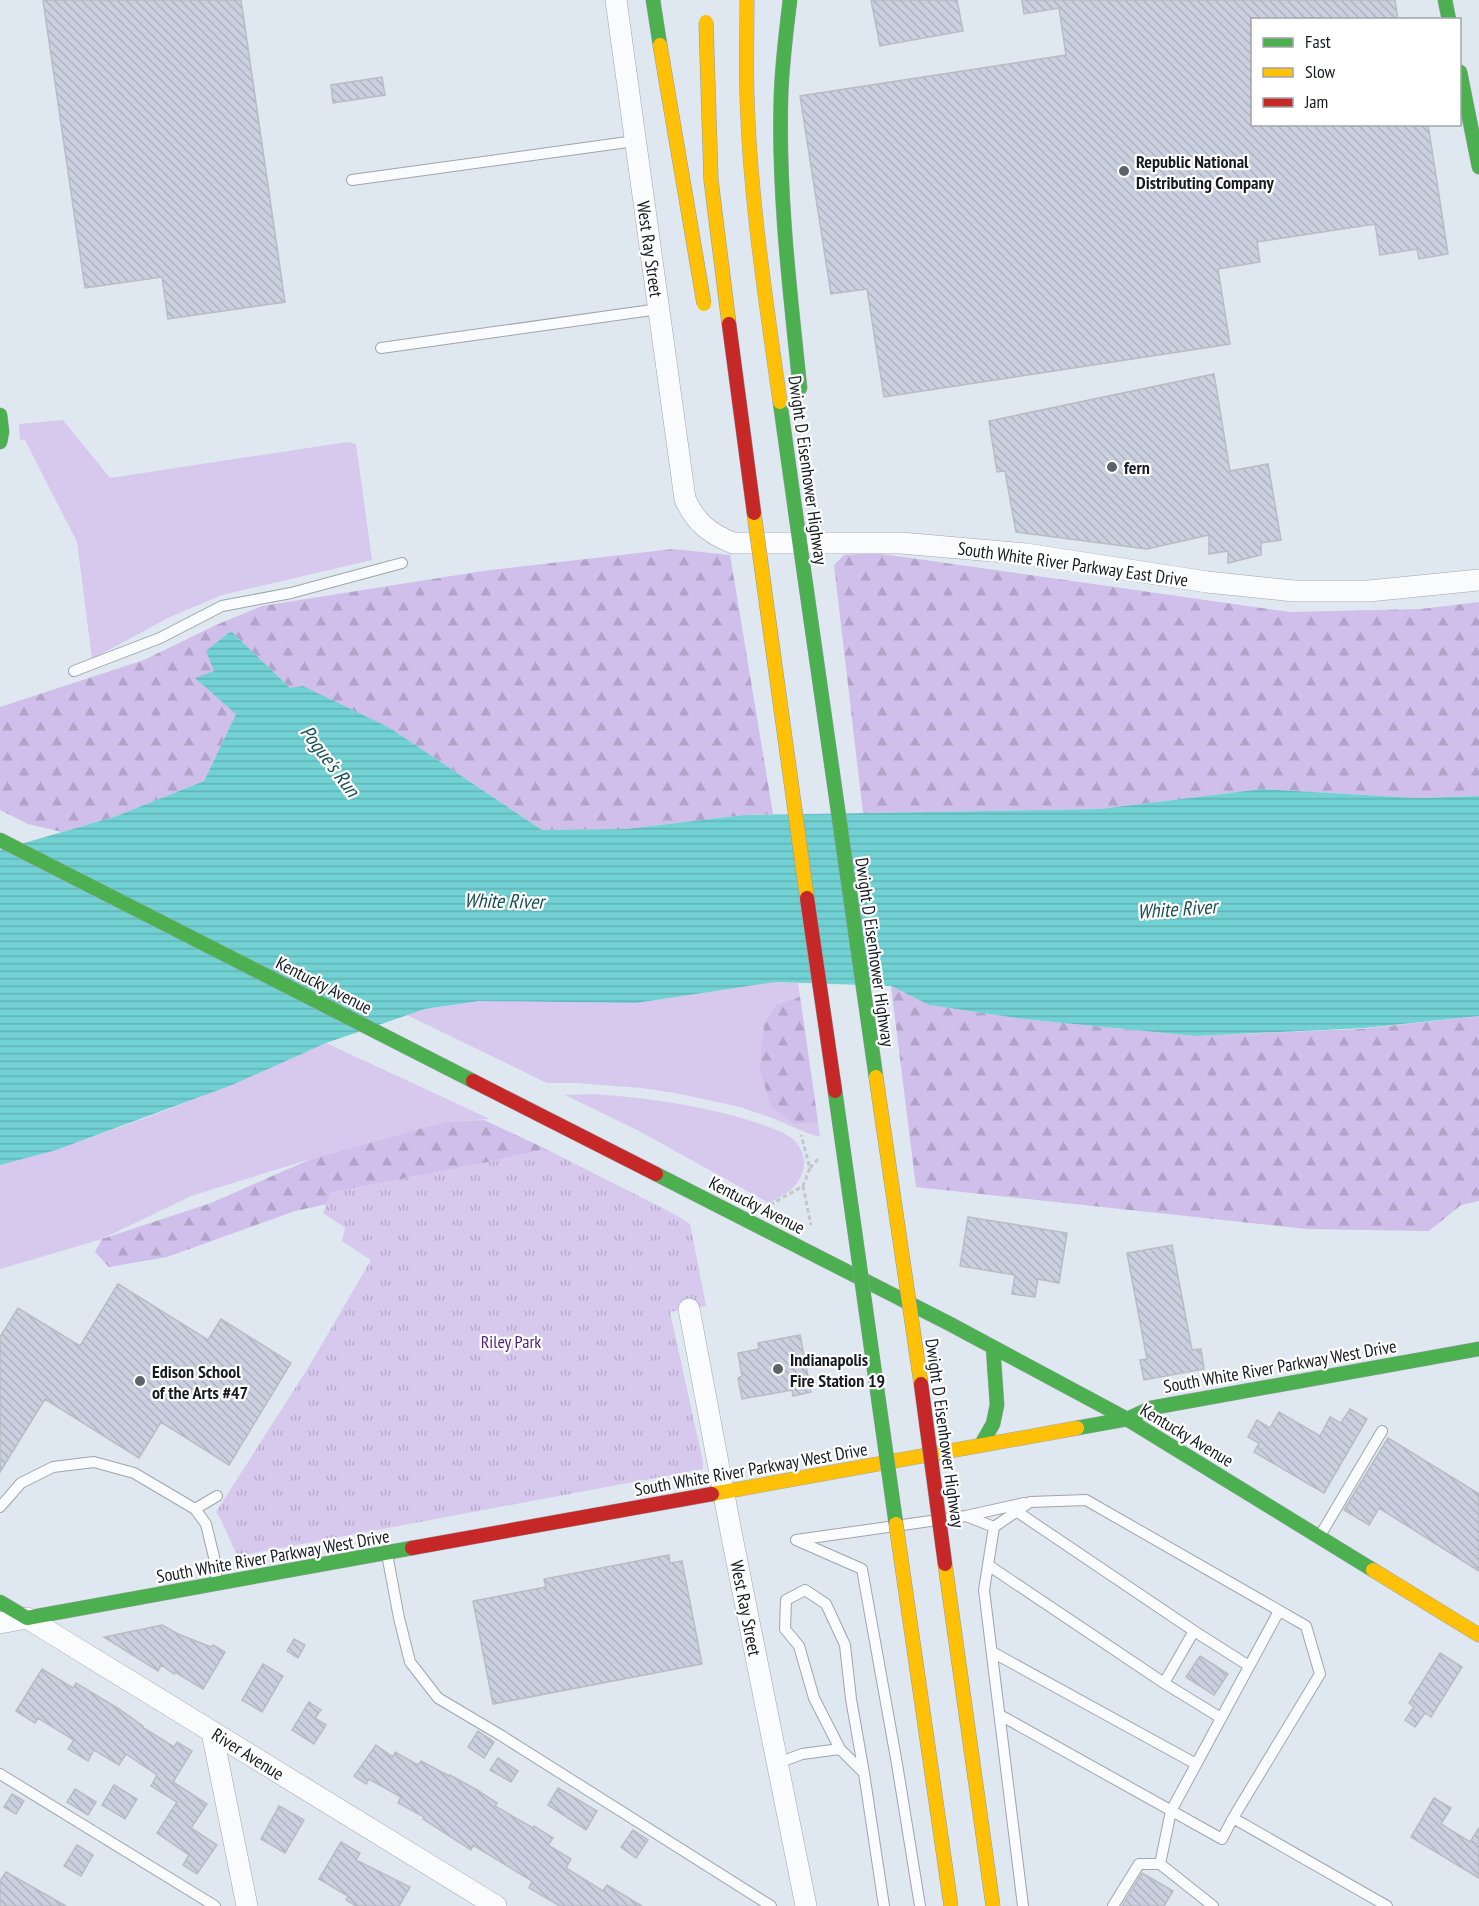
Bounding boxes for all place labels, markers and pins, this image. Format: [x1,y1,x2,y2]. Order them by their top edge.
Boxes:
place label: Republic National Distributing Company [1136,150,1275,194]
marker: Republic National Distributing Company [1117,164,1131,178]
place label: fern [1124,456,1150,479]
marker: fern [1105,460,1119,474]
place label: Indianapolis Fire Station 19 [790,1348,885,1392]
place label: Edison School of the Arts #47 [152,1360,248,1404]
marker: Indianapolis Fire Station 19 [771,1362,785,1376]
marker: Edison School of the Arts #47 [133,1374,147,1388]

